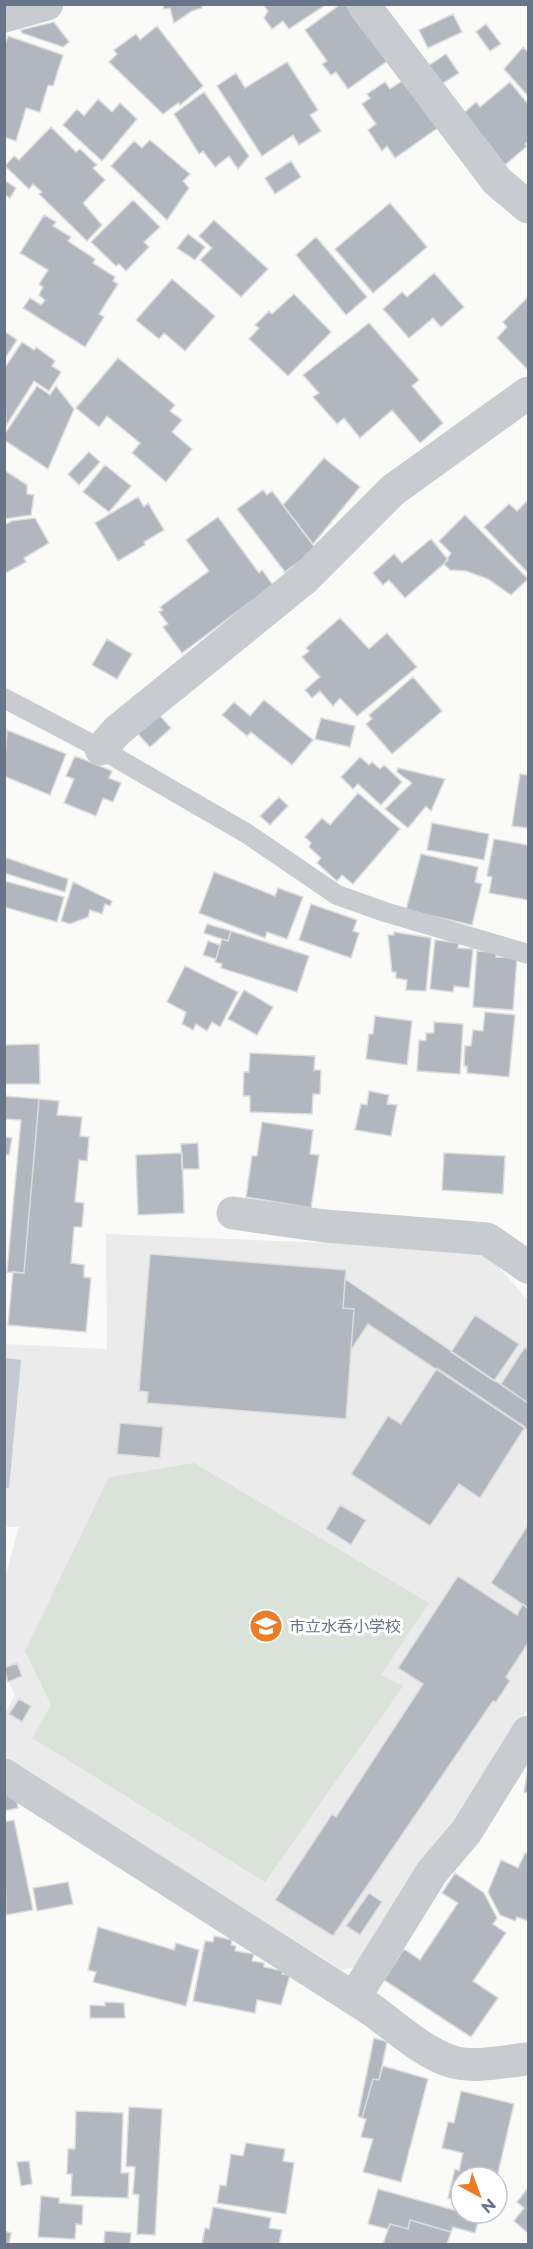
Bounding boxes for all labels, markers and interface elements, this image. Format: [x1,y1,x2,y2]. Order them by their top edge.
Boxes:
school or university icon: 市立水呑小学校 [248,1608,284,1644]
place label: 市立水呑小学校 [289,1617,401,1636]
north arrow [449,2165,509,2225]
text: N [477,2195,500,2217]

